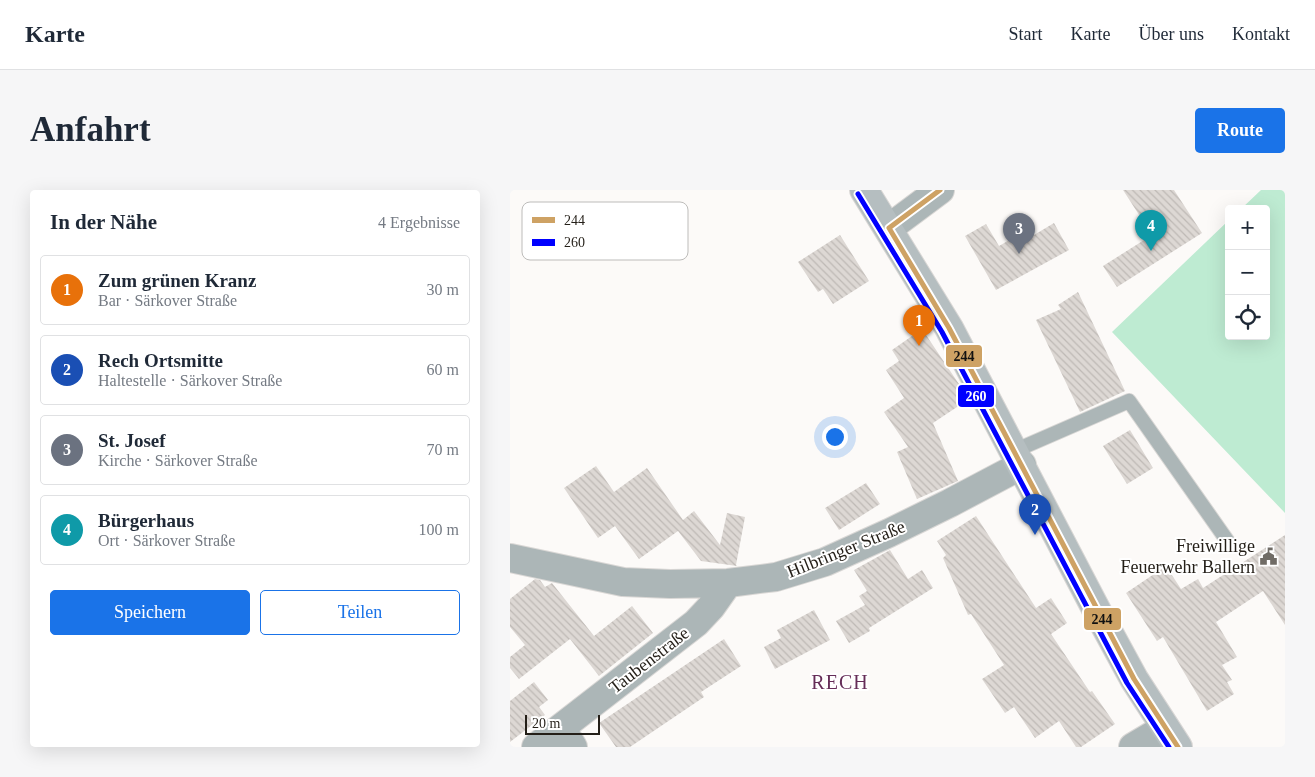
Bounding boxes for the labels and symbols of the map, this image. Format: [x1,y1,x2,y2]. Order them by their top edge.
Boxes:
legend [522,202,688,260]
pin: 4 [1135,210,1167,251]
text: 244 [564,213,585,228]
pin: 3 [1003,213,1035,254]
text: 260 [564,235,585,250]
pin: 1 [903,305,935,346]
line badge: 244 [945,344,983,368]
text: 244 [954,349,975,364]
line badge: 260 [957,384,995,408]
text: 260 [966,389,987,404]
your location [822,424,848,450]
pin: 2 [1019,494,1051,535]
street label: Hilbringer Straße [784,516,908,582]
place label: Freiwillige Feuerwehr Ballern [1121,536,1255,577]
public building icon: Freiwillige Feuerwehr Ballern [1259,546,1279,566]
line badge: 244 [1083,607,1122,631]
text: 244 [1092,612,1113,627]
street label: Taubenstraße [605,623,693,697]
district label: RECH [811,671,869,693]
scale bar [525,712,600,735]

